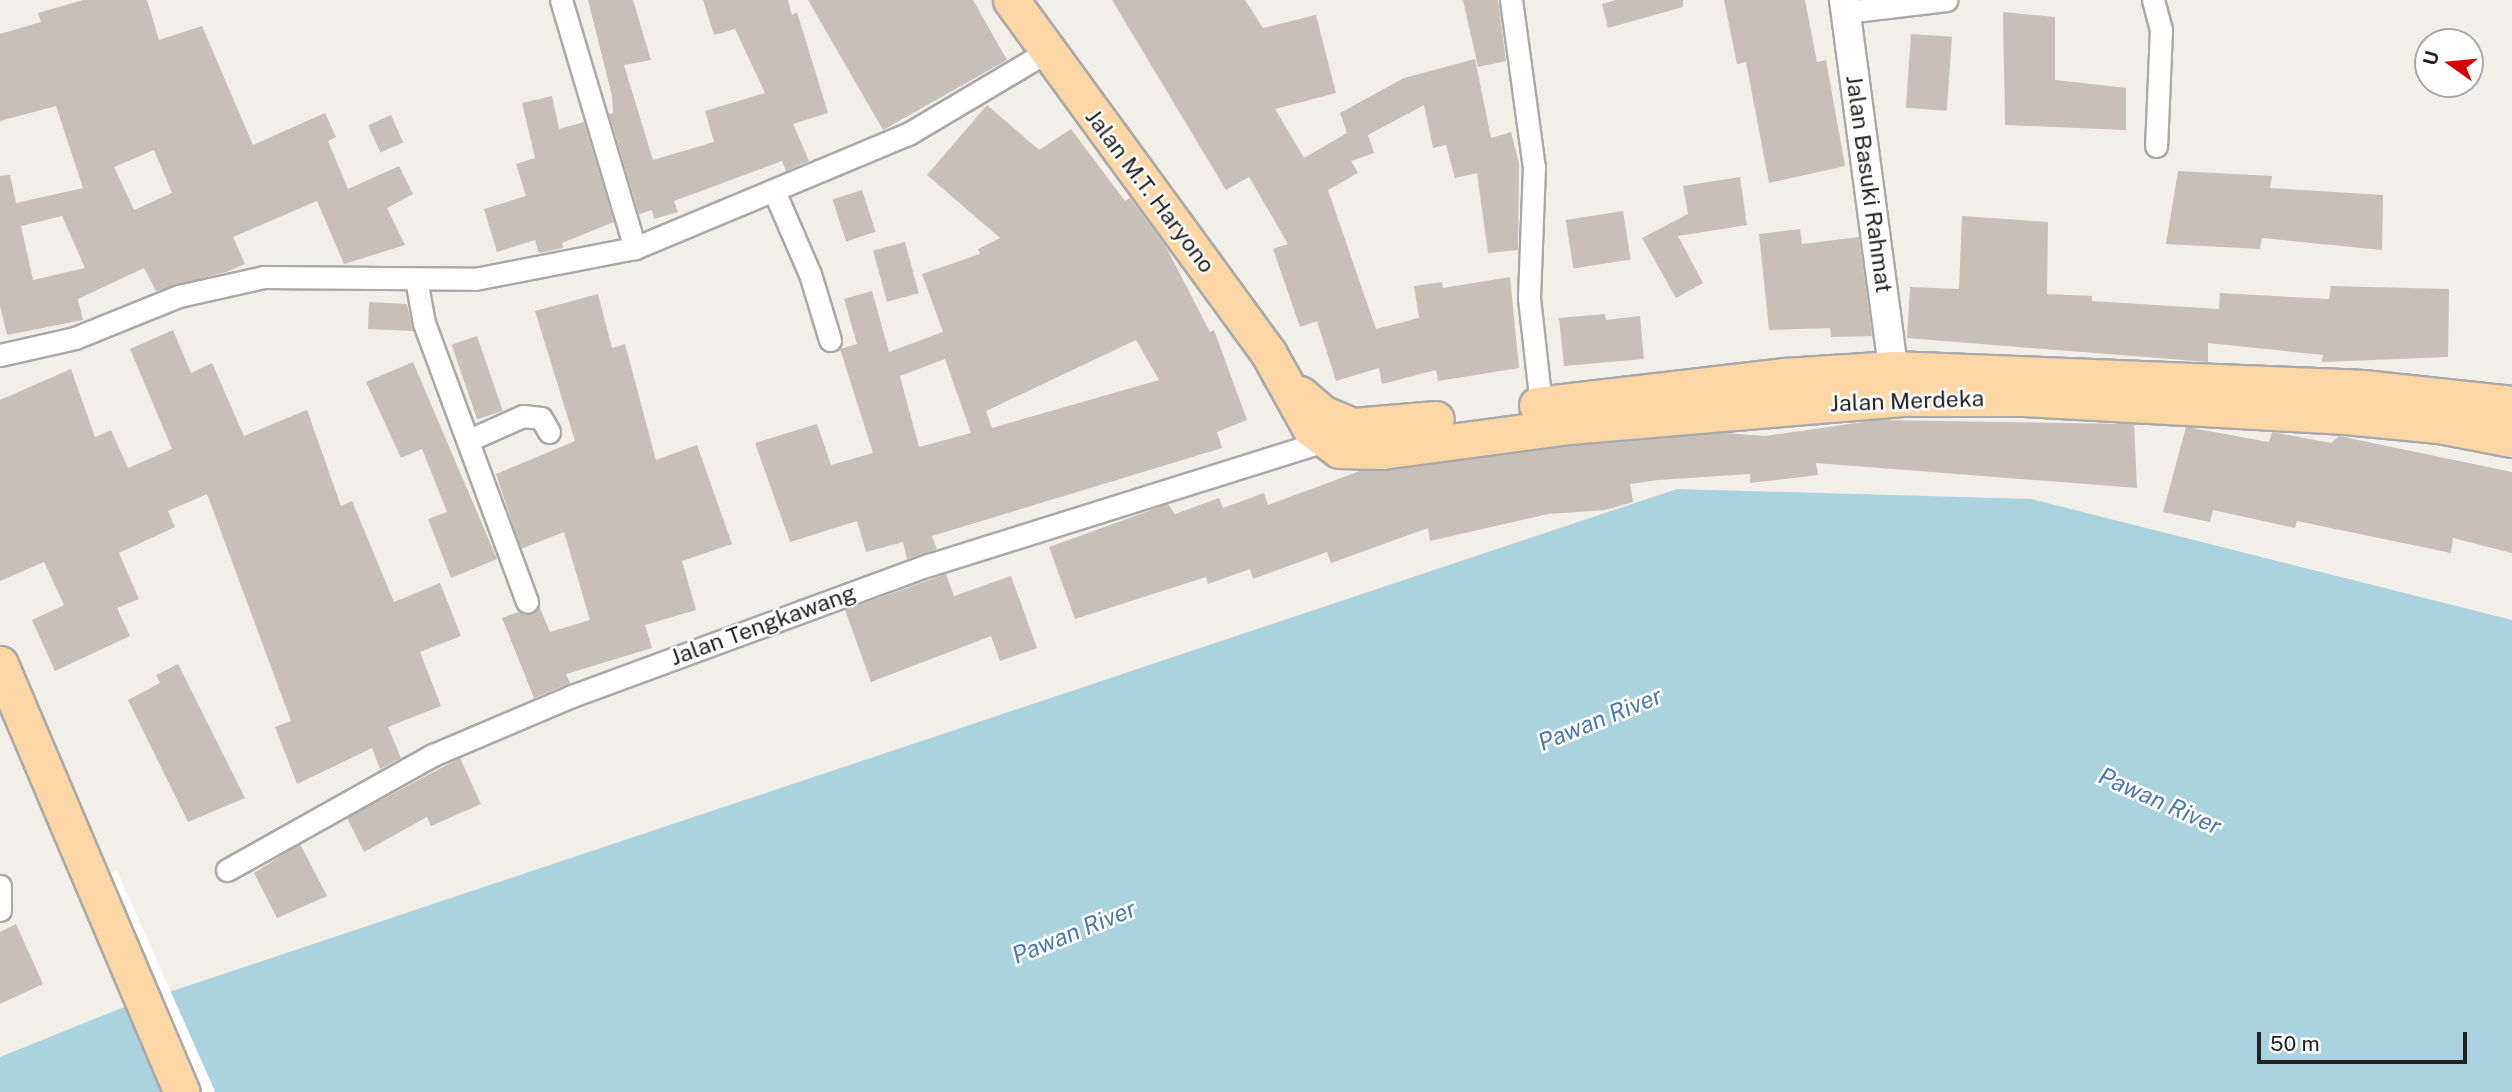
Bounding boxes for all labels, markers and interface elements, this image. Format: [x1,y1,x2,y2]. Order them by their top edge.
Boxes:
north arrow [2414,28,2484,98]
text: U [2418,49,2443,68]
street label: Jalan Basuki Rahmat [1840,73,1898,295]
street label: Jalan M.T. Haryono [1079,104,1221,278]
street label: Jalan Merdeka [1829,385,1985,417]
street label: Jalan Tengkawang [666,579,860,671]
water label: Pawan River [1534,681,1666,757]
water label: Pawan River [2094,761,2226,841]
water label: Pawan River [1008,894,1140,970]
scale bar [2260,1018,2470,1062]
text: 50 m [2270,1031,2320,1056]

